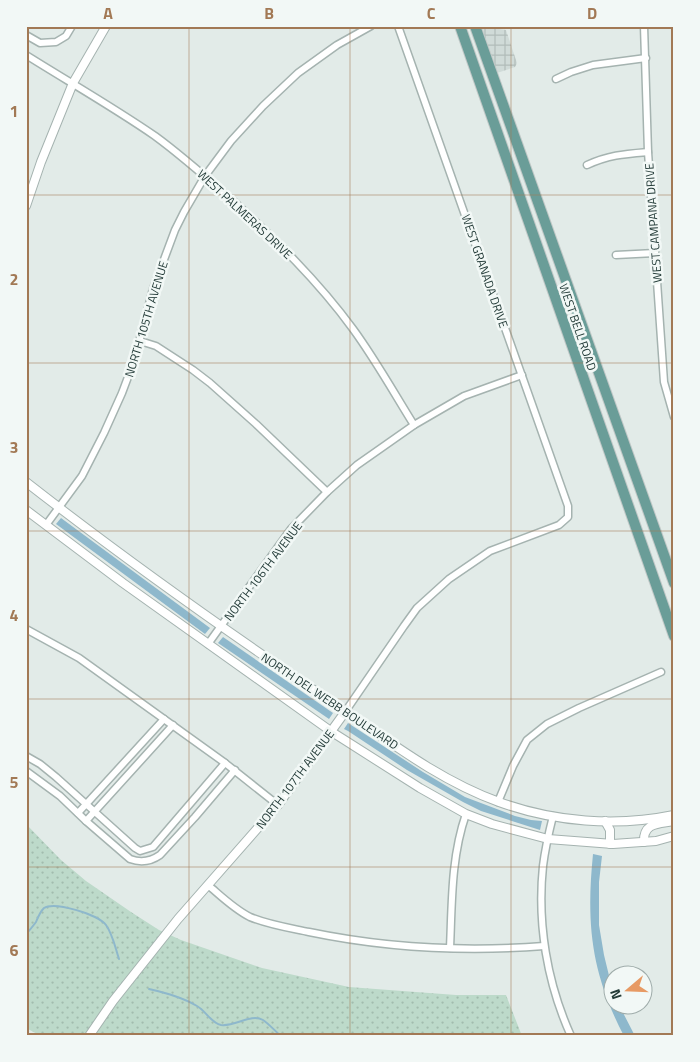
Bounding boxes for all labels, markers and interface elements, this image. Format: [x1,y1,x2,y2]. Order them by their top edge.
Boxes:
text: A [103,1,113,25]
text: B [264,1,274,25]
text: C [427,1,436,25]
text: D [587,1,597,25]
text: 1 [10,99,18,123]
street label: WEST CAMPANA DRIVE [639,162,667,283]
street label: WEST PALMERAS DRIVE [193,165,297,264]
street label: WEST GRANADA DRIVE [457,212,513,331]
street label: NORTH 105TH AVENUE [119,258,173,379]
text: 2 [10,267,18,291]
street label: WEST BELL ROAD [554,281,602,373]
text: 3 [10,435,18,459]
street label: NORTH 106TH AVENUE [219,517,307,625]
text: 4 [10,603,19,627]
street label: NORTH DEL WEBB BOULEVARD [257,648,403,754]
street label: NORTH 107TH AVENUE [251,725,339,833]
text: 5 [10,770,19,794]
text: 6 [10,938,19,962]
north arrow [602,964,652,1014]
text: N [604,986,627,1002]

